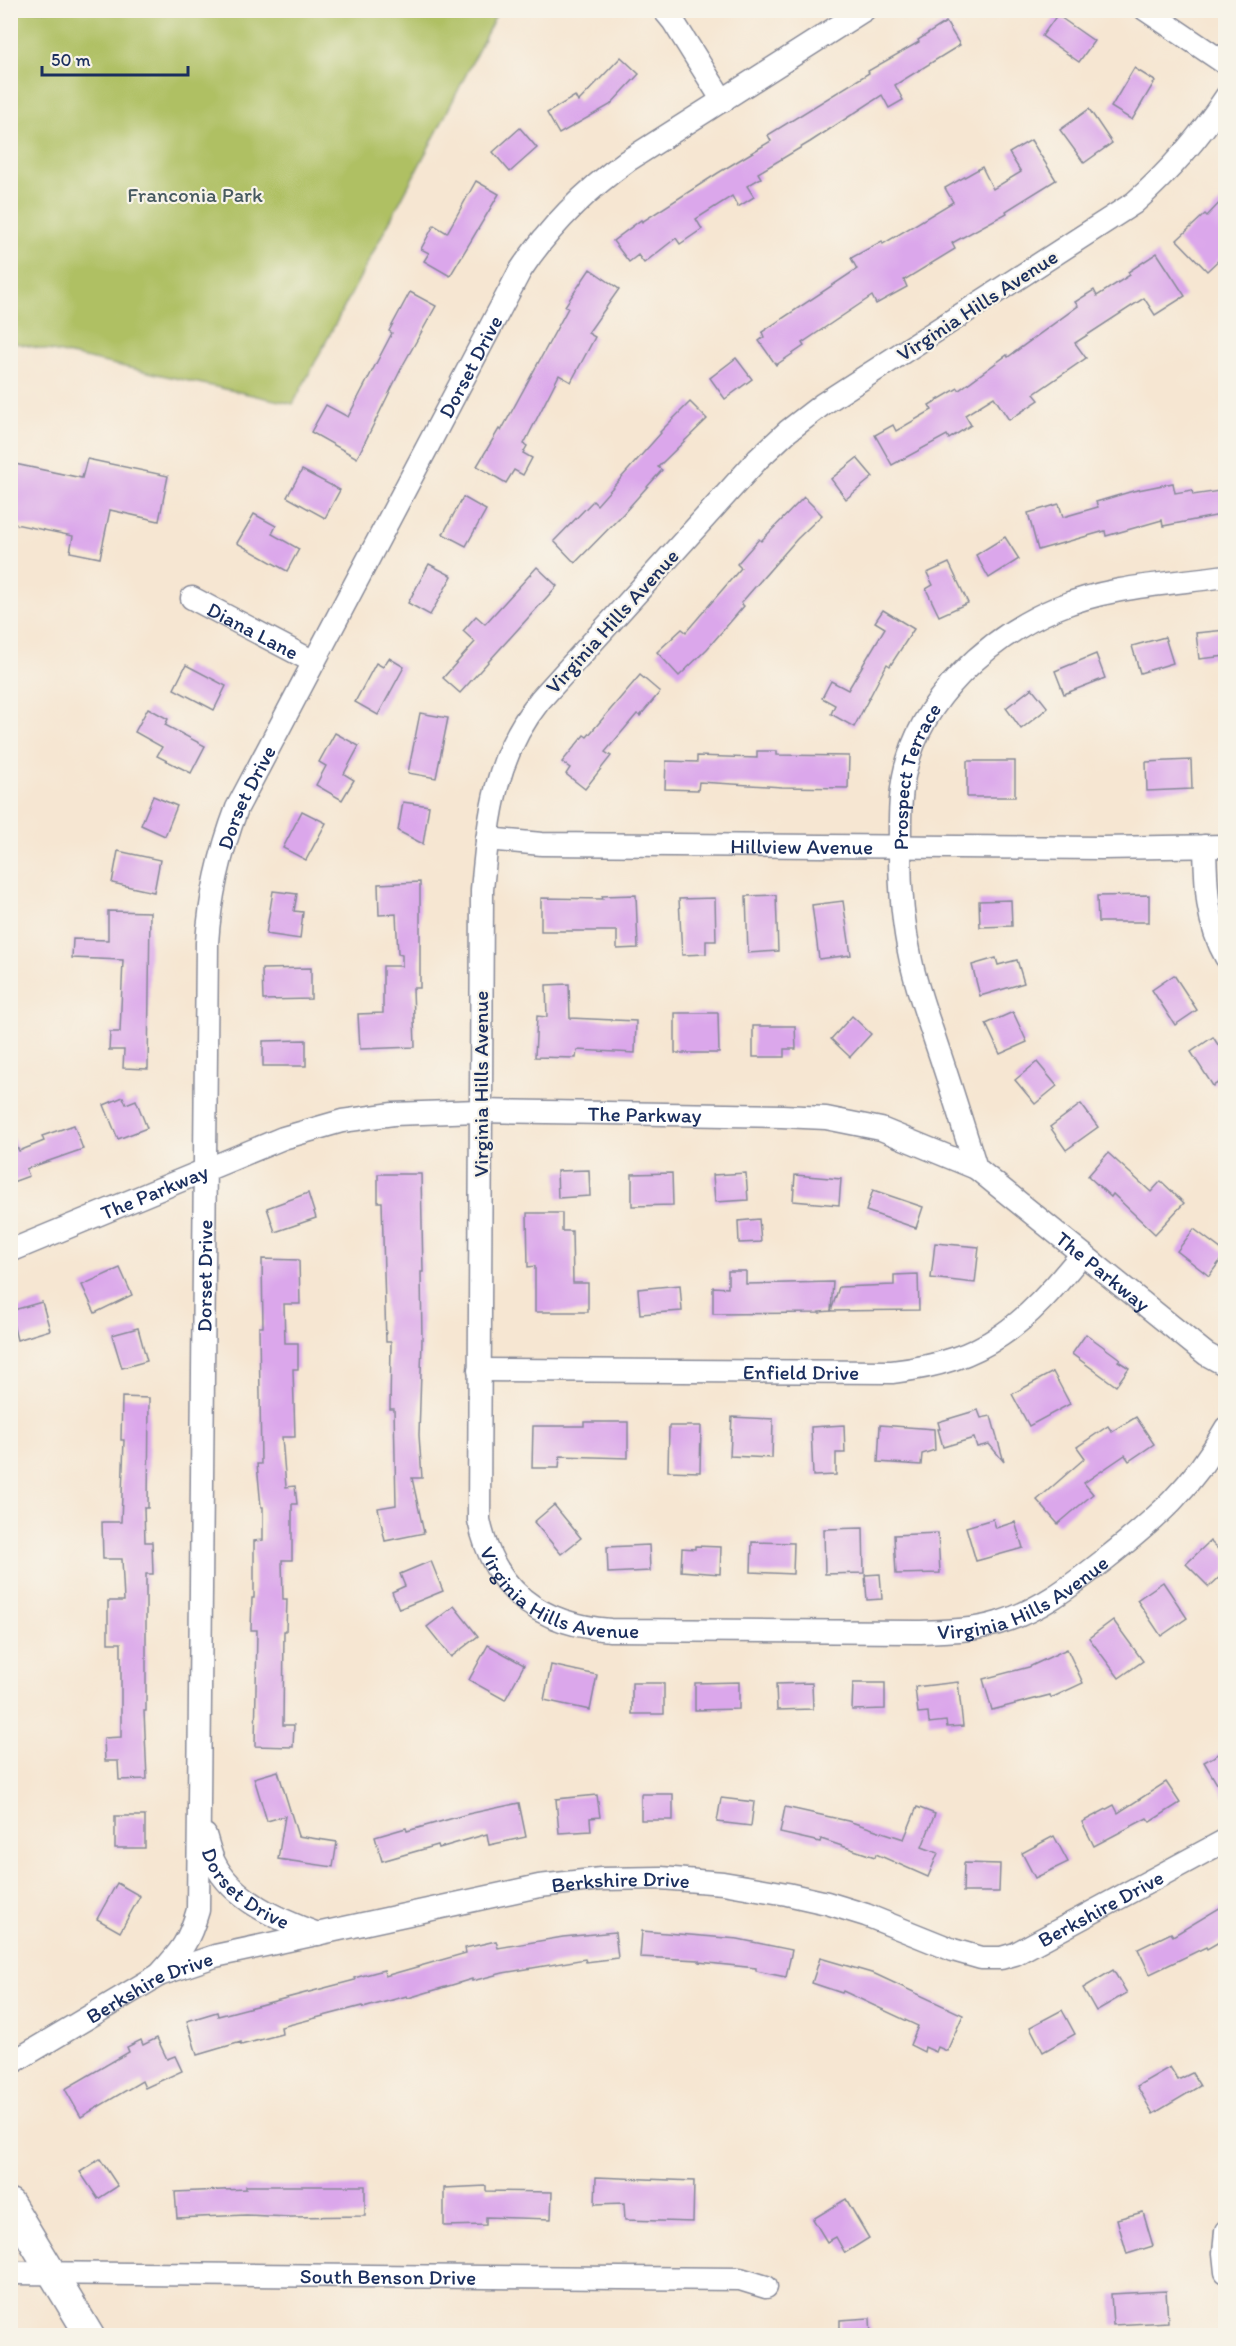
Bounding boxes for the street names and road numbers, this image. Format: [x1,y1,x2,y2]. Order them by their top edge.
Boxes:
street label: Virginia Hills Avenue [892,244,1062,366]
street label: Dorset Drive [433,311,507,422]
street label: Virginia Hills Avenue [540,543,684,699]
street label: Diana Lane [203,596,303,664]
street label: Prospect Terrace [887,698,946,850]
street label: Dorset Drive [211,741,280,852]
street label: Hillview Avenue [730,833,873,859]
street label: Virginia Hills Avenue [468,991,493,1177]
street label: The Parkway [587,1100,702,1127]
street label: The Parkway [97,1158,212,1225]
street label: Dorset Drive [191,1220,217,1332]
street label: The Parkway [1051,1225,1156,1317]
street label: Enfield Drive [743,1359,859,1384]
street label: Virginia Hills Avenue [475,1542,639,1643]
street label: Virginia Hills Avenue [937,1549,1113,1644]
street label: Dorset Drive [197,1844,293,1934]
street label: Berkshire Drive [1033,1864,1167,1952]
street label: Berkshire Drive [550,1865,691,1897]
street label: Berkshire Drive [81,1945,216,2028]
street label: South Benson Drive [300,2263,476,2289]

